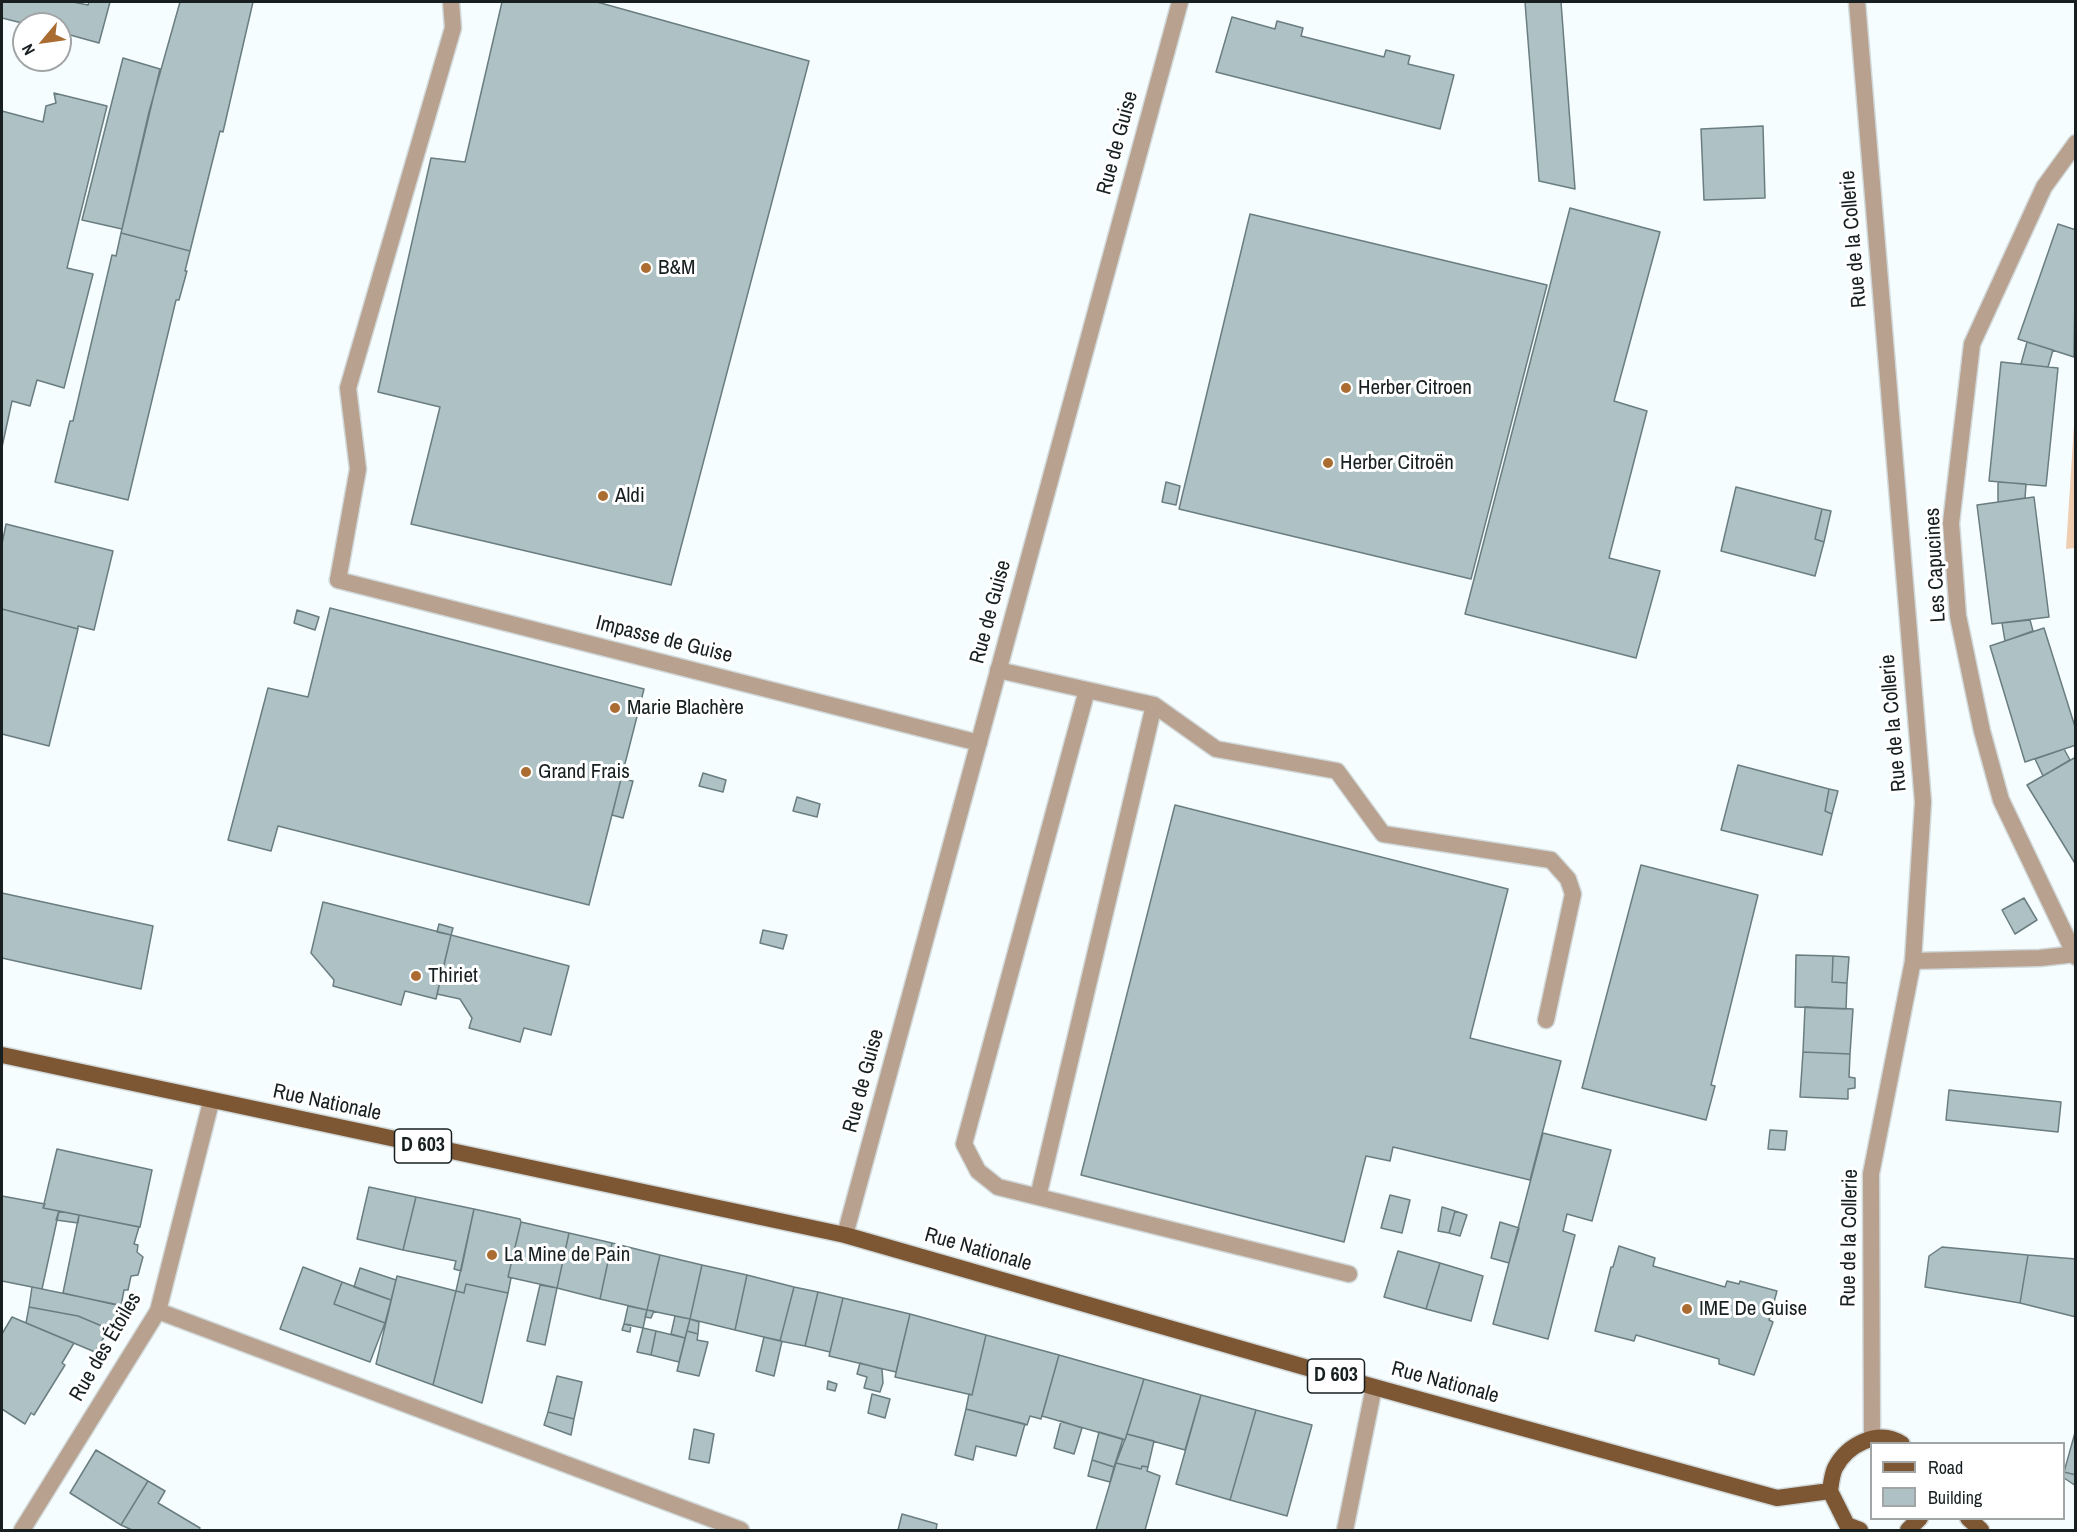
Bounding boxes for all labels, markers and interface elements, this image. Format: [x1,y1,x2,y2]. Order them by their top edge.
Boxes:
north arrow [12,12,72,72]
text: N [16,40,40,59]
street label: Rue de Guise [1092,88,1144,198]
street label: Rue de la Collerie [1835,169,1873,309]
place label: B&M [658,255,695,281]
marker: B&M [639,261,653,275]
place label: Herber Citroen [1358,375,1472,401]
marker: Herber Citroen [1339,381,1353,395]
place label: Herber Citroën [1340,450,1454,476]
marker: Herber Citroën [1321,456,1335,470]
place label: Aldi [615,483,645,509]
marker: Aldi [596,489,610,503]
street label: Les Capucines [1920,507,1952,623]
street label: Rue de Guise [965,557,1017,667]
street label: Impasse de Guise [593,611,735,669]
street label: Rue de la Collerie [1875,653,1913,793]
place label: Marie Blachère [627,695,744,721]
marker: Marie Blachère [608,701,622,715]
place label: Grand Frais [538,759,630,785]
marker: Grand Frais [519,765,533,779]
place label: Thiriet [428,963,478,989]
marker: Thiriet [409,969,423,983]
street label: Rue de Guise [838,1026,890,1136]
street label: Rue Nationale [271,1079,383,1127]
road number: D 603 [394,1129,452,1163]
street label: Rue de la Collerie [1836,1169,1864,1307]
street label: Rue Nationale [922,1223,1034,1277]
place label: La Mine de Pain [504,1242,630,1268]
marker: La Mine de Pain [485,1248,499,1262]
street label: Rue des Étoiles [65,1288,147,1406]
place label: IME De Guise [1699,1296,1807,1322]
marker: IME De Guise [1680,1302,1694,1316]
street label: Rue Nationale [1389,1357,1501,1409]
road number: D 603 [1308,1359,1364,1393]
legend [1870,1442,2065,1520]
text: Road [1928,1455,1963,1480]
text: Building [1928,1485,1982,1510]

